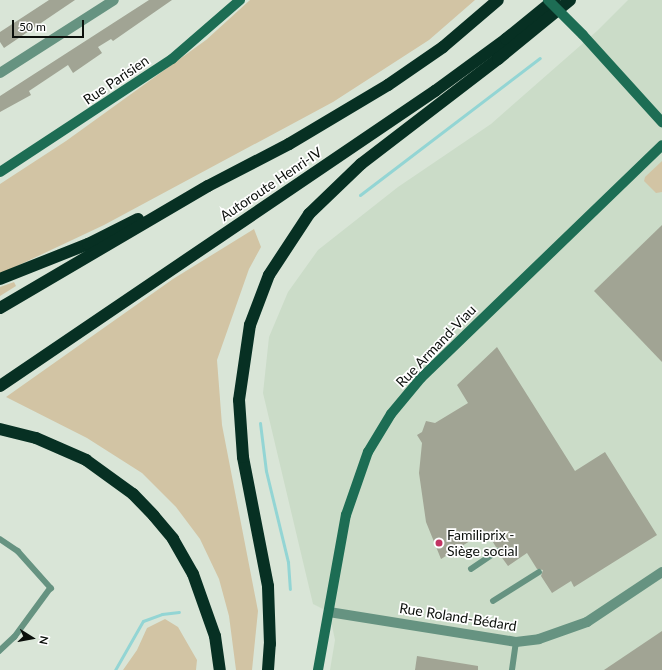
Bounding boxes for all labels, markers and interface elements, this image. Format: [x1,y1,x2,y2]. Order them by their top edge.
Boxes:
scale bar [14,12,86,38]
text: 50 m [19,19,46,34]
street label: Rue Parisien [80,52,152,108]
street label: Autoroute Henri-IV [217,144,325,224]
street label: Rue Armand-Viau [392,301,480,391]
place label: Familiprix - Siège social [447,527,518,560]
marker: Familiprix - Siège social [434,538,444,548]
street label: Rue Roland-Bédard [398,599,518,635]
north arrow [12,618,52,658]
text: N [37,635,51,646]

